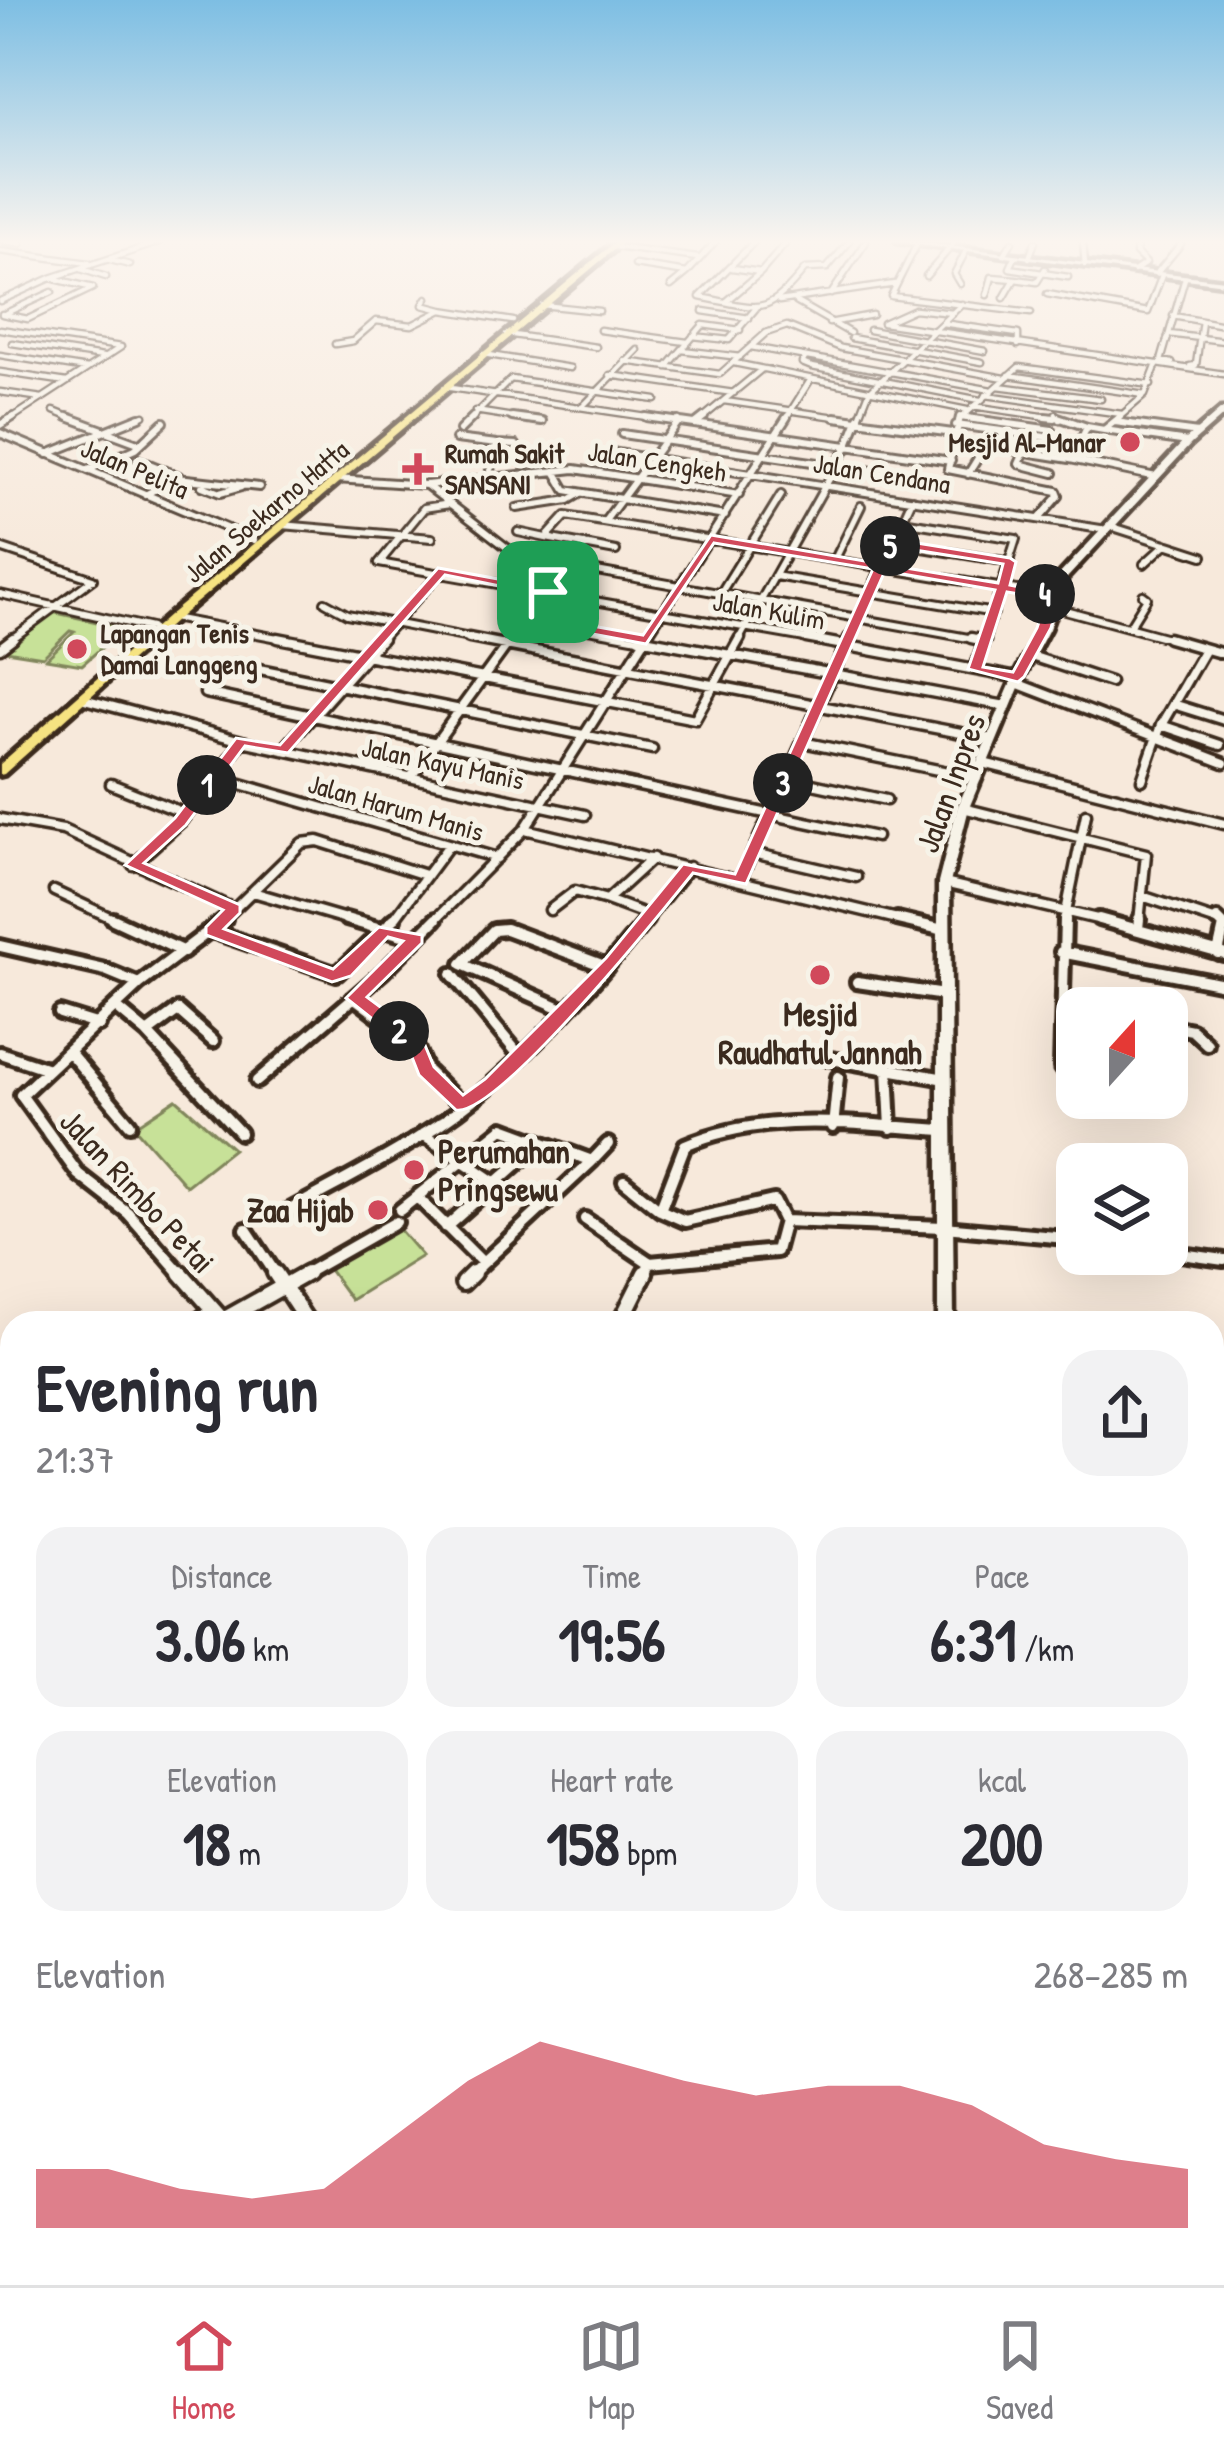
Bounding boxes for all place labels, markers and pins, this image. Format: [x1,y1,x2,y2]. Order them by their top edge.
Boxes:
place label: Mesjid Al-Manar [949,424,1107,460]
marker: Mesjid Al-Manar [1117,429,1143,455]
place label: Rumah Sakit SANSANI [445,435,566,502]
marker: Rumah Sakit SANSANI [402,453,434,485]
pin: 5 [860,516,920,576]
pin [497,541,599,643]
pin: 4 [1015,564,1075,624]
place label: Lapangan Tenis Damai Langgeng [101,615,257,684]
marker: Lapangan Tenis Damai Langgeng [64,636,90,662]
pin: 3 [753,753,813,813]
pin: 1 [177,755,237,815]
marker: Mesjid Raudhatul Jannah [807,962,833,988]
place label: Mesjid Raudhatul Jannah [718,992,922,1074]
pin: 2 [369,1001,429,1061]
place label: Perumahan Pringsewu [438,1129,570,1213]
marker: Perumahan Pringsewu [401,1157,427,1183]
place label: Zaa Hijab [247,1188,354,1232]
marker: Zaa Hijab [365,1197,391,1223]

